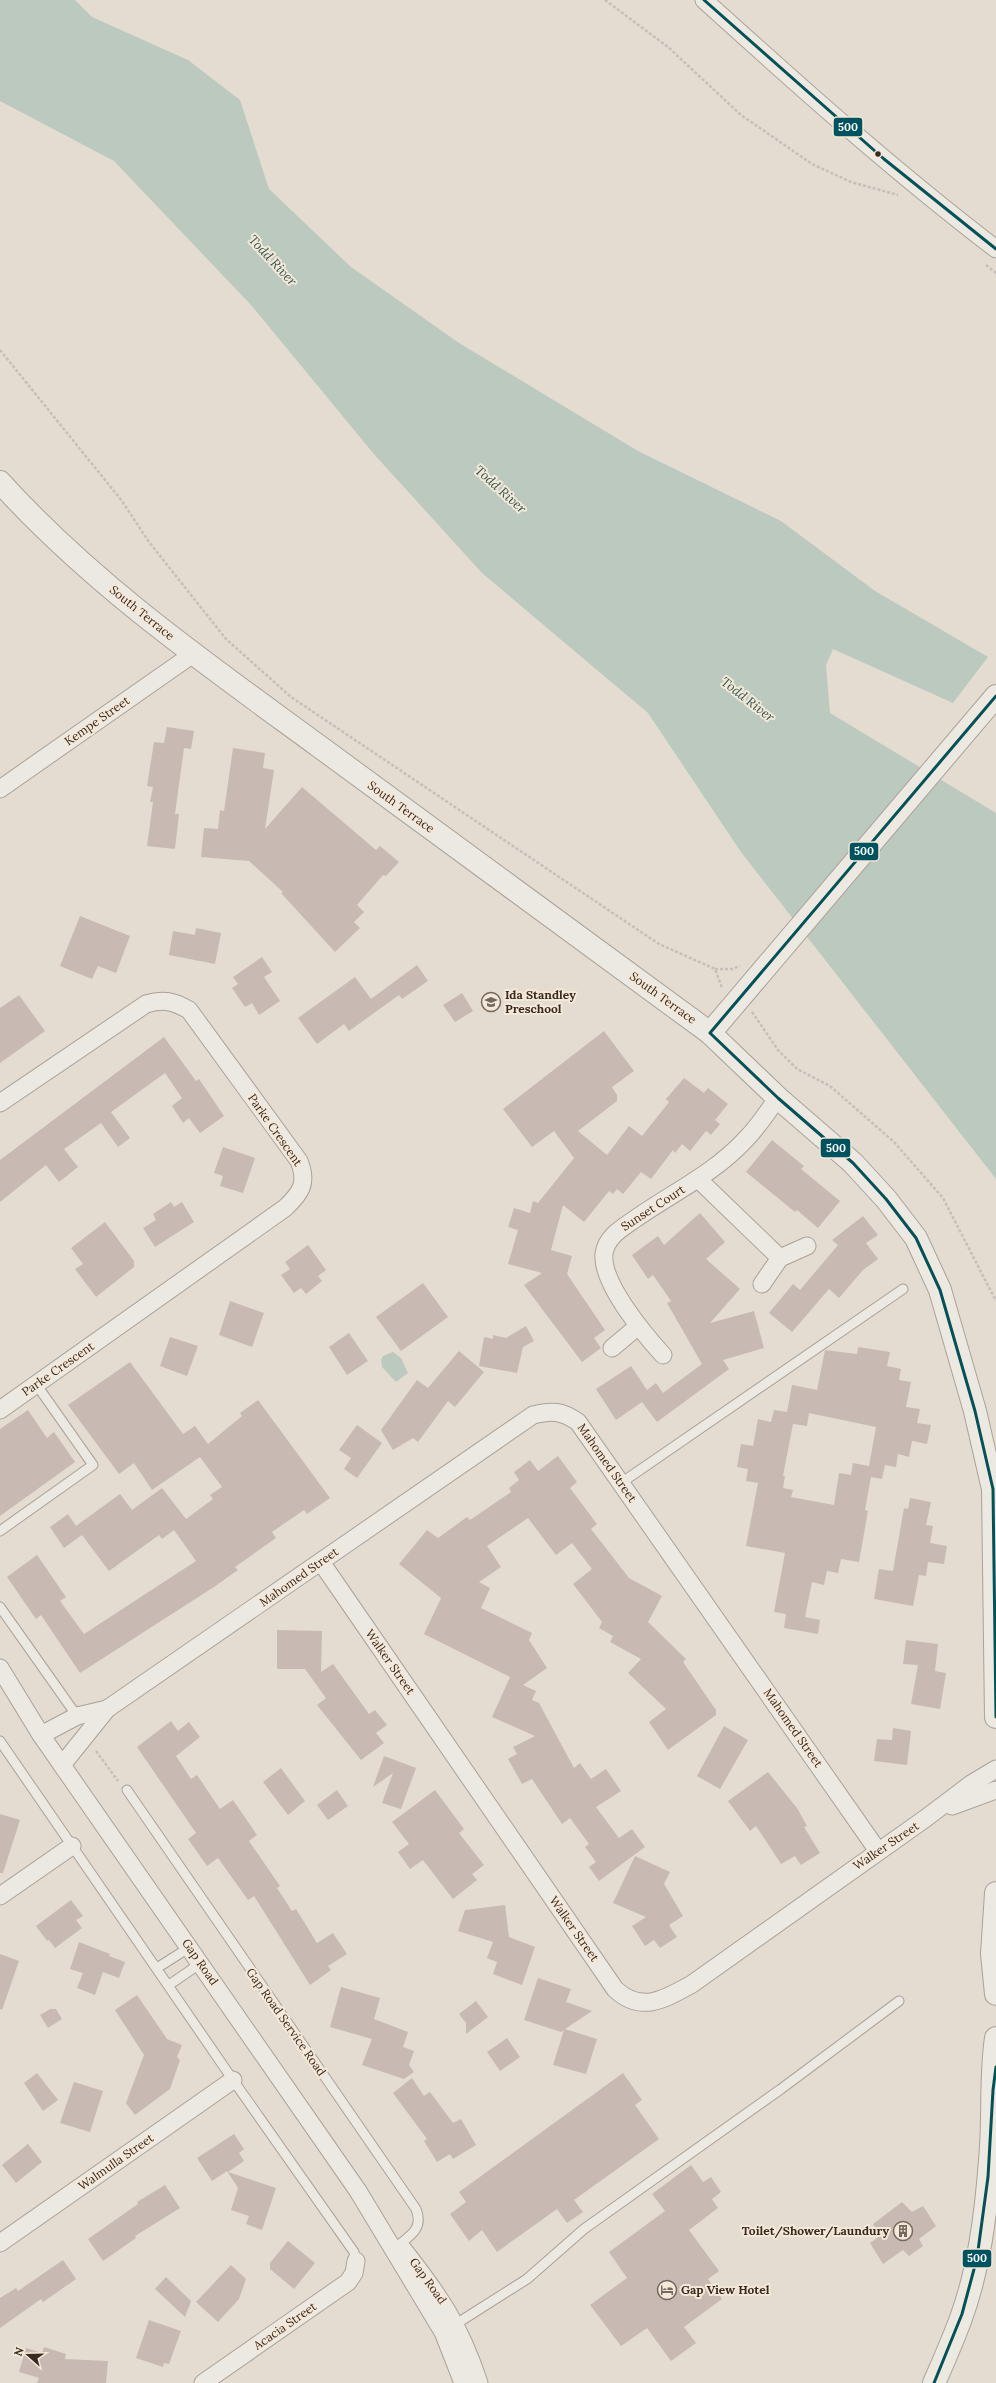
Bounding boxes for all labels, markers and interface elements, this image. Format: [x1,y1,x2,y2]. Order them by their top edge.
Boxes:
line badge: 500 [833,117,863,137]
text: 500 [838,120,858,134]
unlabelled marker [873,149,883,159]
water label: Todd River [245,231,301,289]
water label: Todd River [471,462,530,517]
street label: South Terrace [107,582,178,644]
water label: Todd River [717,673,778,726]
street label: Kempe Street [61,692,132,749]
street label: South Terrace [365,777,438,836]
line badge: 500 [849,842,879,861]
text: 500 [854,844,874,858]
street label: South Terrace [627,968,700,1027]
place label: Ida Standley Preschool [505,987,576,1016]
school or university icon: Ida Standley Preschool [480,991,502,1013]
street label: Parke Crescent [245,1091,306,1169]
line badge: 500 [820,1138,851,1158]
text: 500 [826,1141,846,1155]
street label: Sunset Court [618,1181,688,1234]
street label: Parke Crescent [19,1338,97,1399]
street label: Mahomed Street [575,1420,640,1505]
street label: Mahomed Street [256,1544,341,1609]
street label: Walker Street [362,1626,419,1697]
street label: Mahomed Street [761,1685,826,1770]
street label: Walker Street [850,1818,922,1873]
street label: Walker Street [546,1893,603,1964]
street label: Gap Road [179,1935,222,1988]
street label: Gap Road Service Road [243,1965,329,2079]
street label: Walmulla Street [75,2130,157,2193]
building icon: Toilet/Shower/Laundury [892,2220,914,2242]
place label: Toilet/Shower/Laundury [742,2223,889,2239]
line badge: 500 [962,2249,992,2268]
text: 500 [967,2251,987,2265]
street label: Gap Road [407,2255,450,2307]
hotel icon: Gap View Hotel [656,2279,678,2301]
place label: Gap View Hotel [681,2282,770,2297]
street label: Acacia Street [250,2298,319,2353]
north arrow [8,2335,48,2375]
text: N [11,2345,27,2358]

